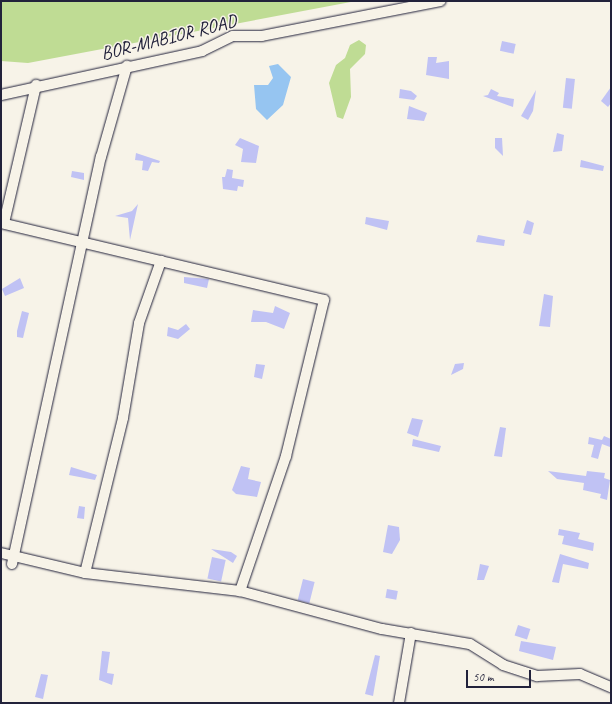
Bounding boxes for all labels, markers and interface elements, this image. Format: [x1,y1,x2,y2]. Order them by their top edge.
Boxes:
street label: BOR-MABIOR ROAD [99,10,239,66]
scale bar [468,662,533,688]
text: 50 m [473,669,493,685]

